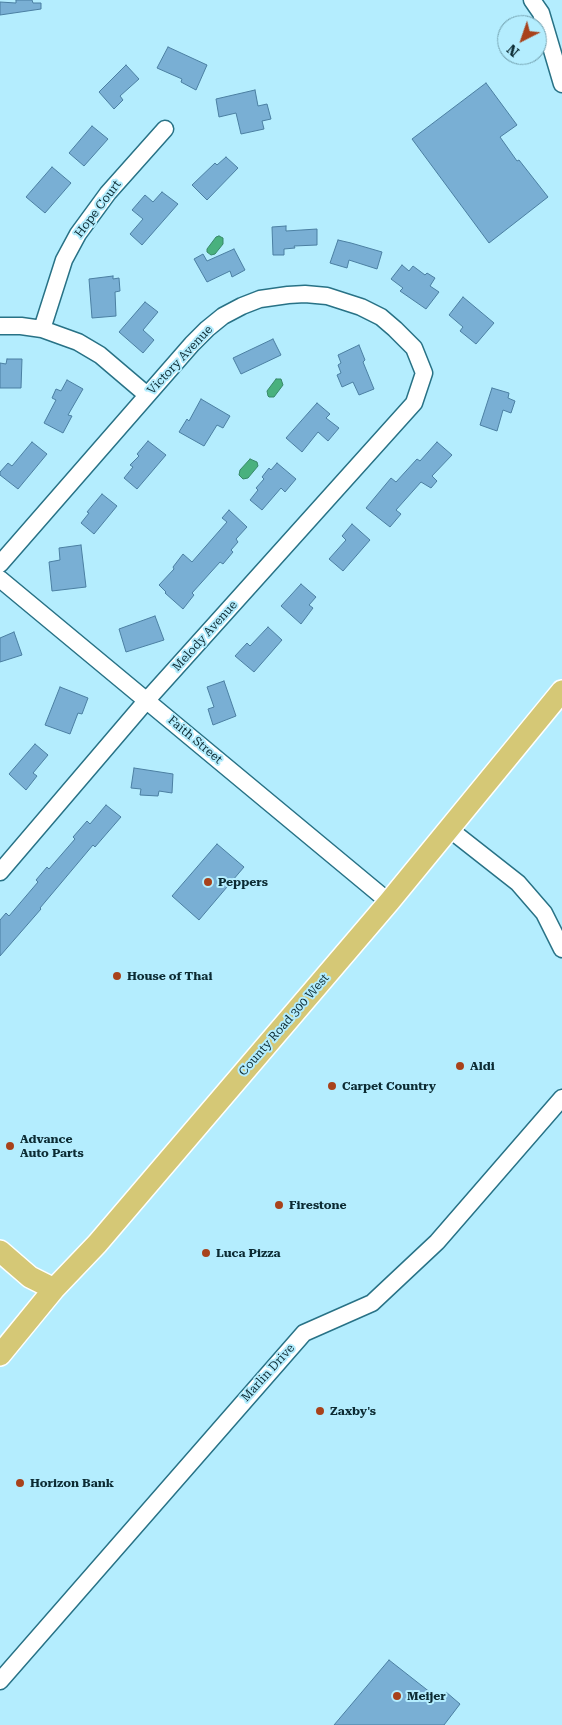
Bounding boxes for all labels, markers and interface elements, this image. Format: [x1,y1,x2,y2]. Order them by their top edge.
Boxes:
north arrow [497,15,547,65]
text: N [503,41,522,60]
street label: Hope Court [72,178,124,240]
street label: Victory Avenue [144,323,216,397]
street label: Melody Avenue [170,598,240,674]
street label: Faith Street [165,713,225,767]
place label: Peppers [218,875,268,889]
marker: Peppers [202,876,214,888]
place label: House of Thai [127,969,212,983]
marker: House of Thai [111,970,123,982]
street label: County Road 300 West [236,971,332,1079]
place label: Aldi [470,1059,495,1073]
marker: Aldi [454,1060,466,1072]
place label: Carpet Country [342,1079,436,1093]
marker: Carpet Country [326,1080,338,1092]
place label: Advance Auto Parts [20,1132,84,1160]
marker: Advance Auto Parts [4,1140,16,1152]
place label: Firestone [289,1198,347,1212]
marker: Firestone [273,1199,285,1211]
place label: Luca Pizza [216,1246,280,1260]
marker: Luca Pizza [200,1247,212,1259]
street label: Marlin Drive [238,1341,298,1405]
place label: Zaxby's [330,1404,376,1418]
marker: Zaxby's [314,1405,326,1417]
place label: Horizon Bank [30,1476,114,1490]
marker: Horizon Bank [14,1477,26,1489]
place label: Meijer [407,1689,446,1703]
marker: Meijer [391,1690,403,1702]

